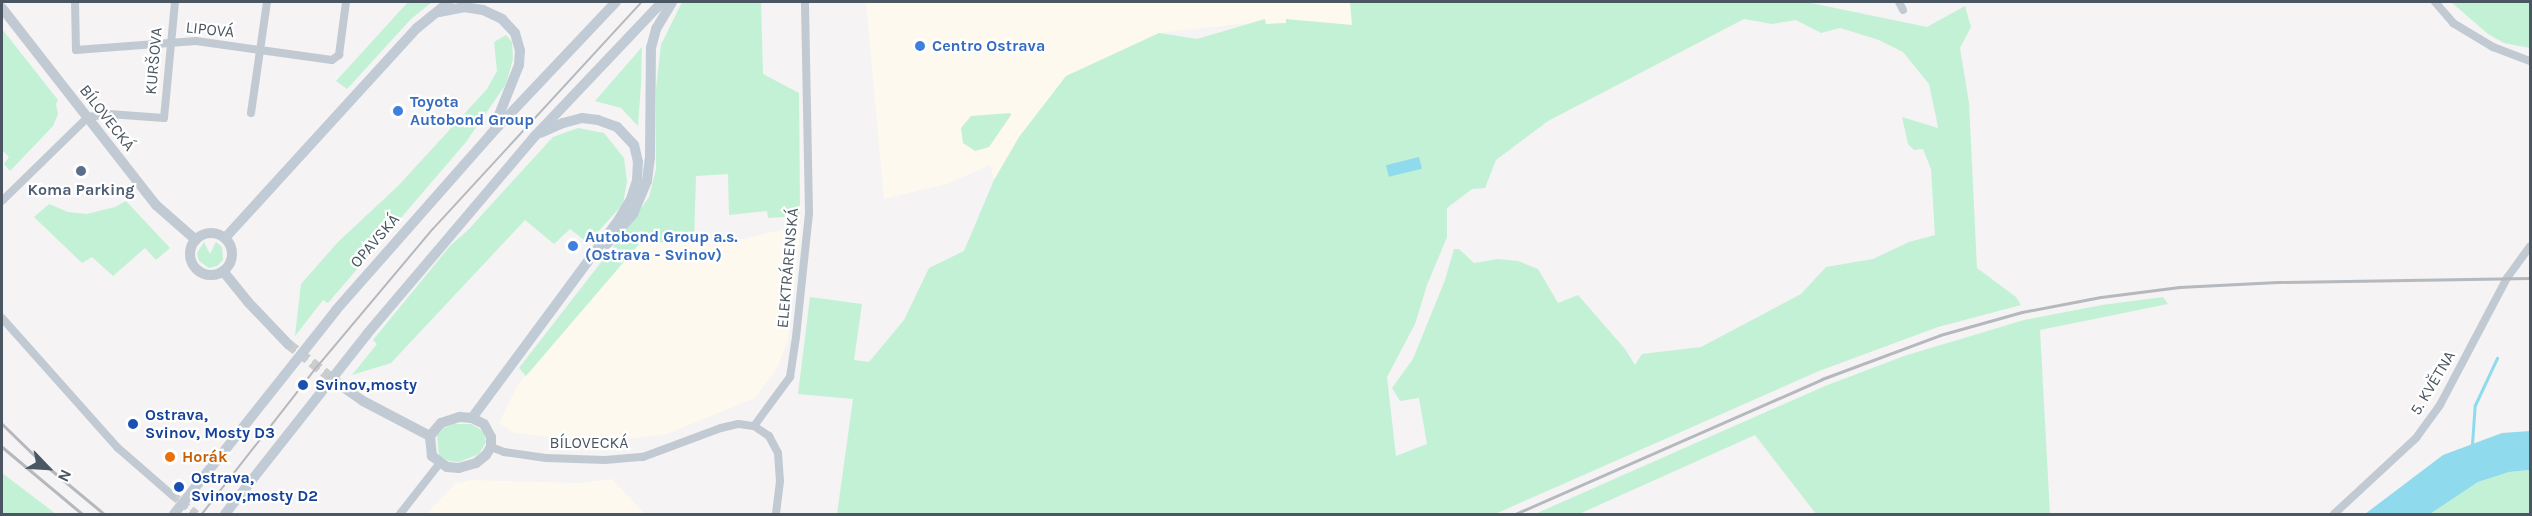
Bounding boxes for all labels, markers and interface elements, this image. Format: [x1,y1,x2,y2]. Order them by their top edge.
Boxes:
street label: LIPOVÁ [185,18,235,42]
street label: KURŠOVA [141,27,167,95]
place label: Centro Ostrava [932,36,1045,56]
marker: Centro Ostrava [913,39,927,53]
street label: BÍLOVECKÁ [75,81,139,155]
place label: Toyota Autobond Group [410,92,534,130]
marker: Toyota Autobond Group [391,104,405,118]
marker: Koma Parking [74,164,88,178]
place label: Koma Parking [27,180,135,200]
street label: ELEKTRÁRENSKÁ [773,207,803,329]
street label: OPAVSKÁ [346,210,404,272]
place label: Autobond Group a.s. (Ostrava - Svinov) [585,227,738,265]
marker: Autobond Group a.s. (Ostrava - Svinov) [566,239,580,253]
street label: 5. KVĚTNA [2406,347,2460,419]
place label: Svinov,mosty [315,375,417,395]
marker: Svinov,mosty [296,378,310,392]
place label: Ostrava, Svinov, Mosty D3 [145,405,275,443]
marker: Ostrava, Svinov, Mosty D3 [126,417,140,431]
street label: BÍLOVECKÁ [550,433,628,453]
north arrow [18,438,78,498]
place label: Horák [182,447,227,467]
marker: Horák [163,450,177,464]
text: N [54,467,76,485]
place label: Ostrava, Svinov,mosty D2 [191,468,318,506]
marker: Ostrava, Svinov,mosty D2 [172,480,186,494]

